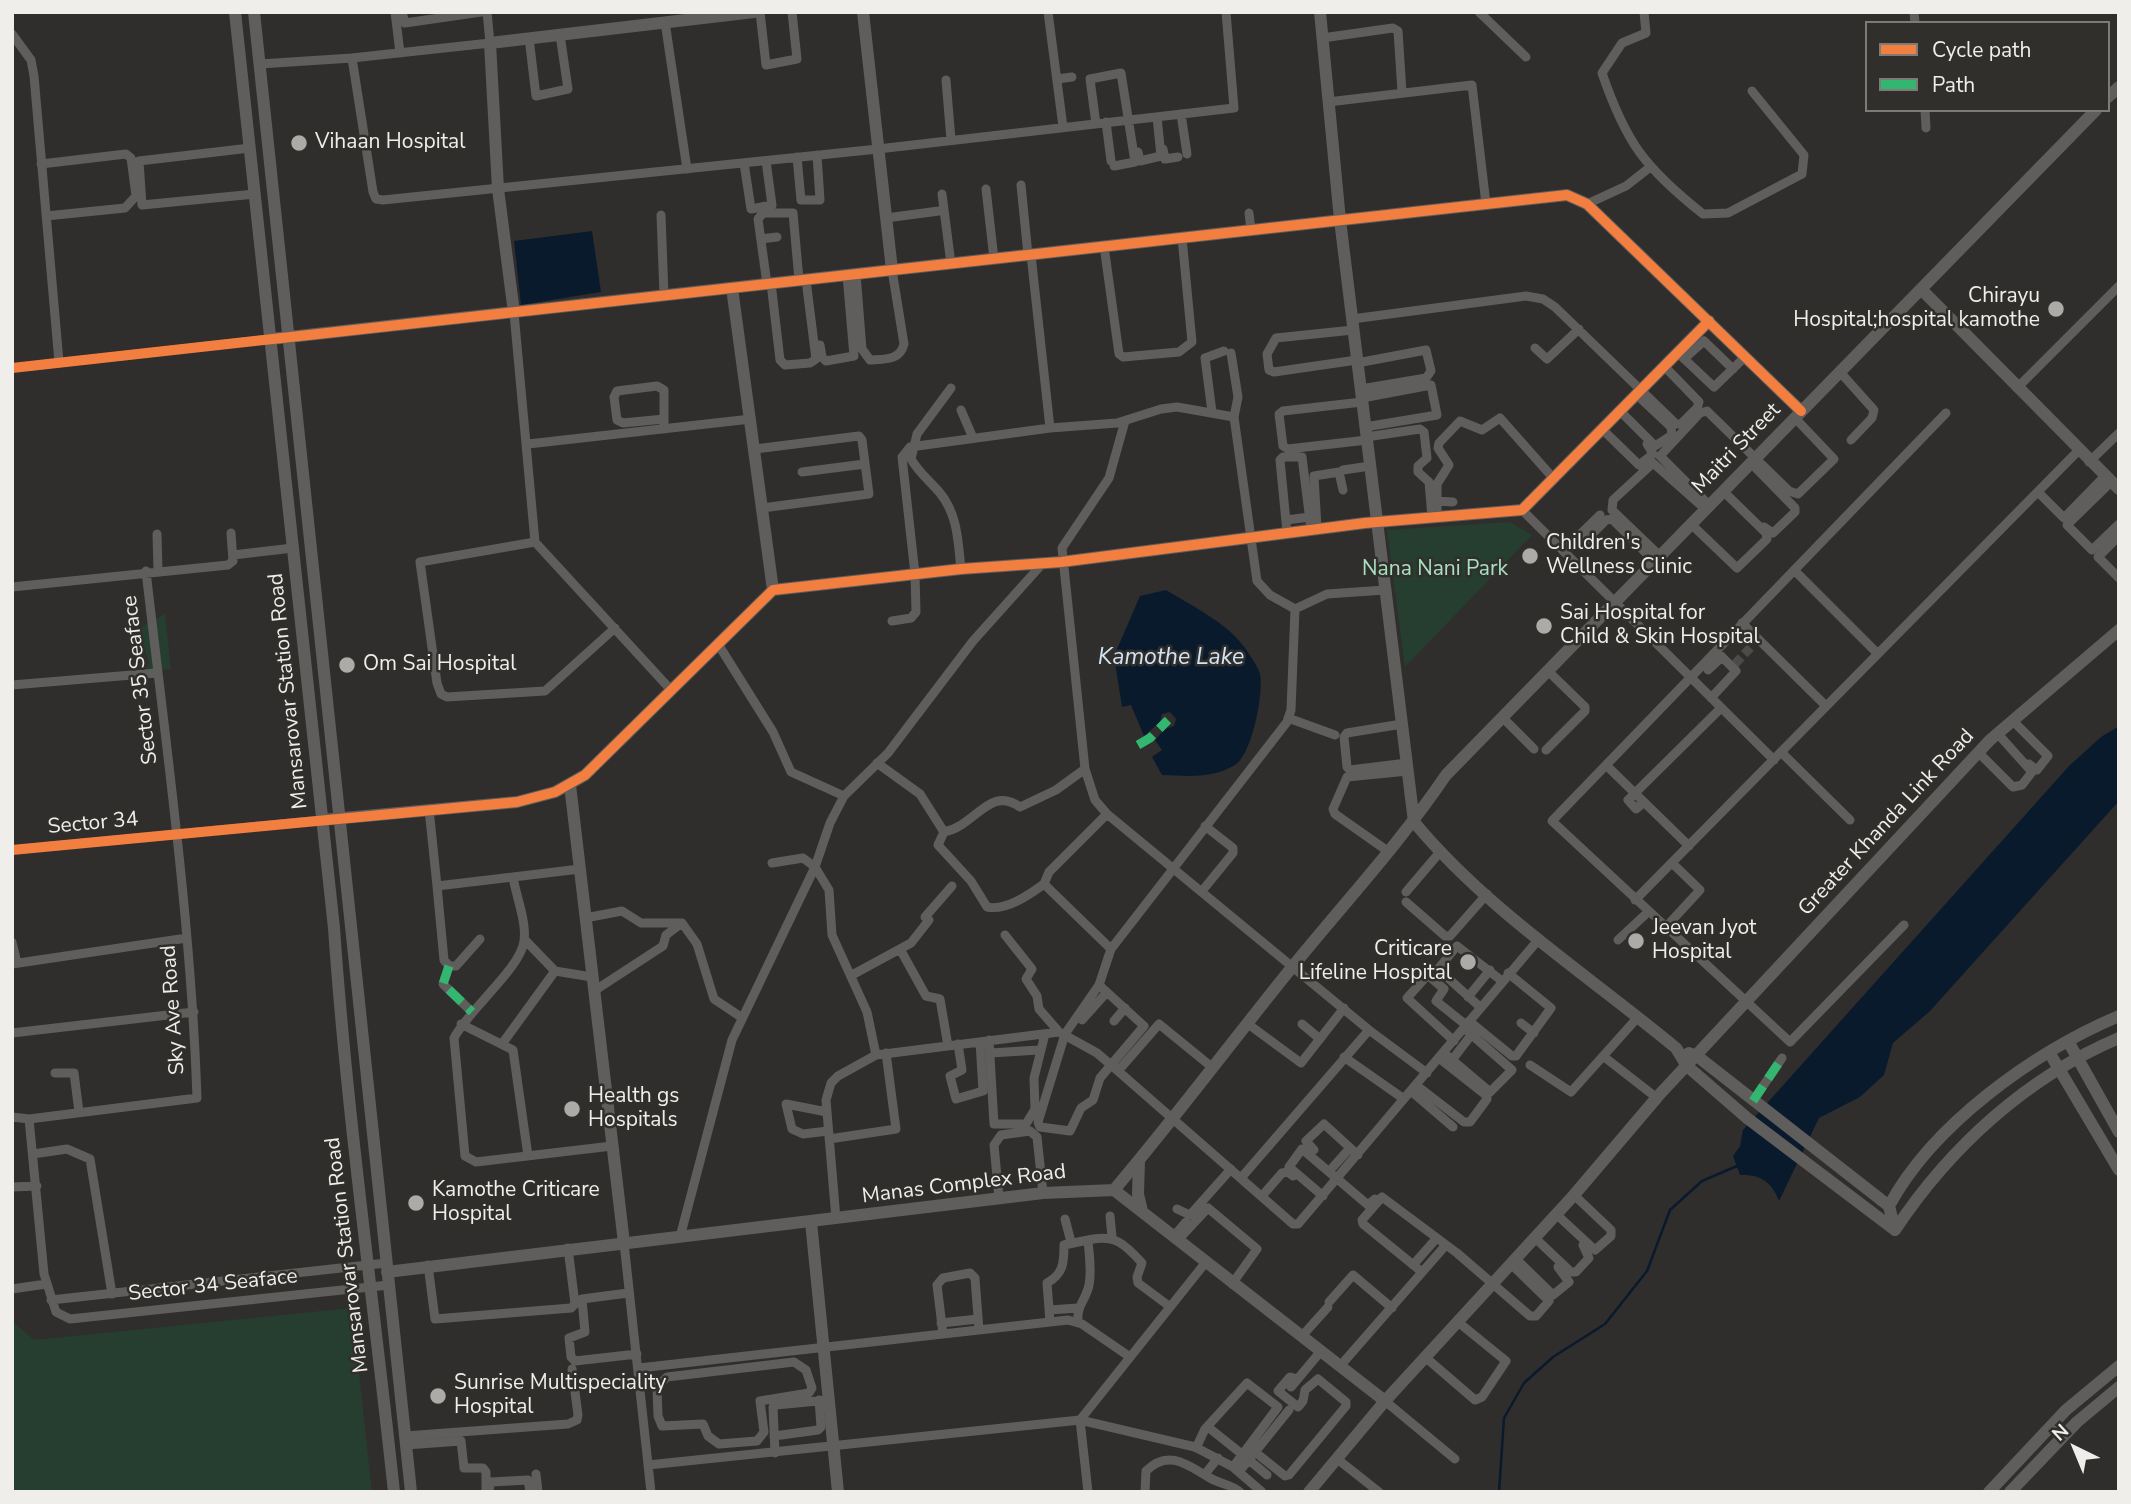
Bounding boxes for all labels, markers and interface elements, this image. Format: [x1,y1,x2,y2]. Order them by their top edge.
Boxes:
legend [1865,21,2110,112]
text: Cycle path [1932,36,2031,64]
text: Path [1932,71,1975,99]
place label: Vihaan Hospital [315,130,465,156]
marker: Vihaan Hospital [289,133,309,153]
place label: Chirayu Hospital;hospital kamothe [1793,284,2040,334]
marker: Chirayu Hospital;hospital kamothe [2046,299,2066,319]
street label: Maitri Street [1688,398,1786,500]
place label: Children's Wellness Clinic [1546,531,1692,581]
marker: Children's Wellness Clinic [1520,546,1540,566]
park label: Nana Nani Park [1362,557,1508,583]
street label: Mansarovar Station Road [264,572,314,810]
street label: Sector 35 Seaface [118,594,164,766]
place label: Sai Hospital for Child & Skin Hospital [1560,601,1760,651]
marker: Sai Hospital for Child & Skin Hospital [1534,616,1554,636]
water label: Kamothe Lake [1098,644,1244,672]
place label: Om Sai Hospital [363,652,516,678]
marker: Om Sai Hospital [337,655,357,675]
street label: Greater Khanda Link Road [1794,724,1980,922]
street label: Sector 34 [47,807,139,841]
place label: Jeevan Jyot Hospital [1652,916,1756,966]
marker: Jeevan Jyot Hospital [1626,931,1646,951]
place label: Criticare Lifeline Hospital [1299,937,1452,987]
street label: Sky Ave Road [157,944,191,1076]
marker: Criticare Lifeline Hospital [1458,952,1478,972]
place label: Health gs Hospitals [588,1084,679,1134]
marker: Health gs Hospitals [562,1099,582,1119]
street label: Mansarovar Station Road [321,1136,375,1374]
street label: Manas Complex Road [861,1160,1067,1210]
place label: Kamothe Criticare Hospital [432,1178,600,1228]
marker: Kamothe Criticare Hospital [406,1193,426,1213]
street label: Sector 34 Seaface [127,1265,299,1307]
place label: Sunrise Multispeciality Hospital [454,1371,666,1421]
marker: Sunrise Multispeciality Hospital [428,1386,448,1406]
north arrow [2040,1413,2110,1483]
text: N [2047,1418,2075,1447]

